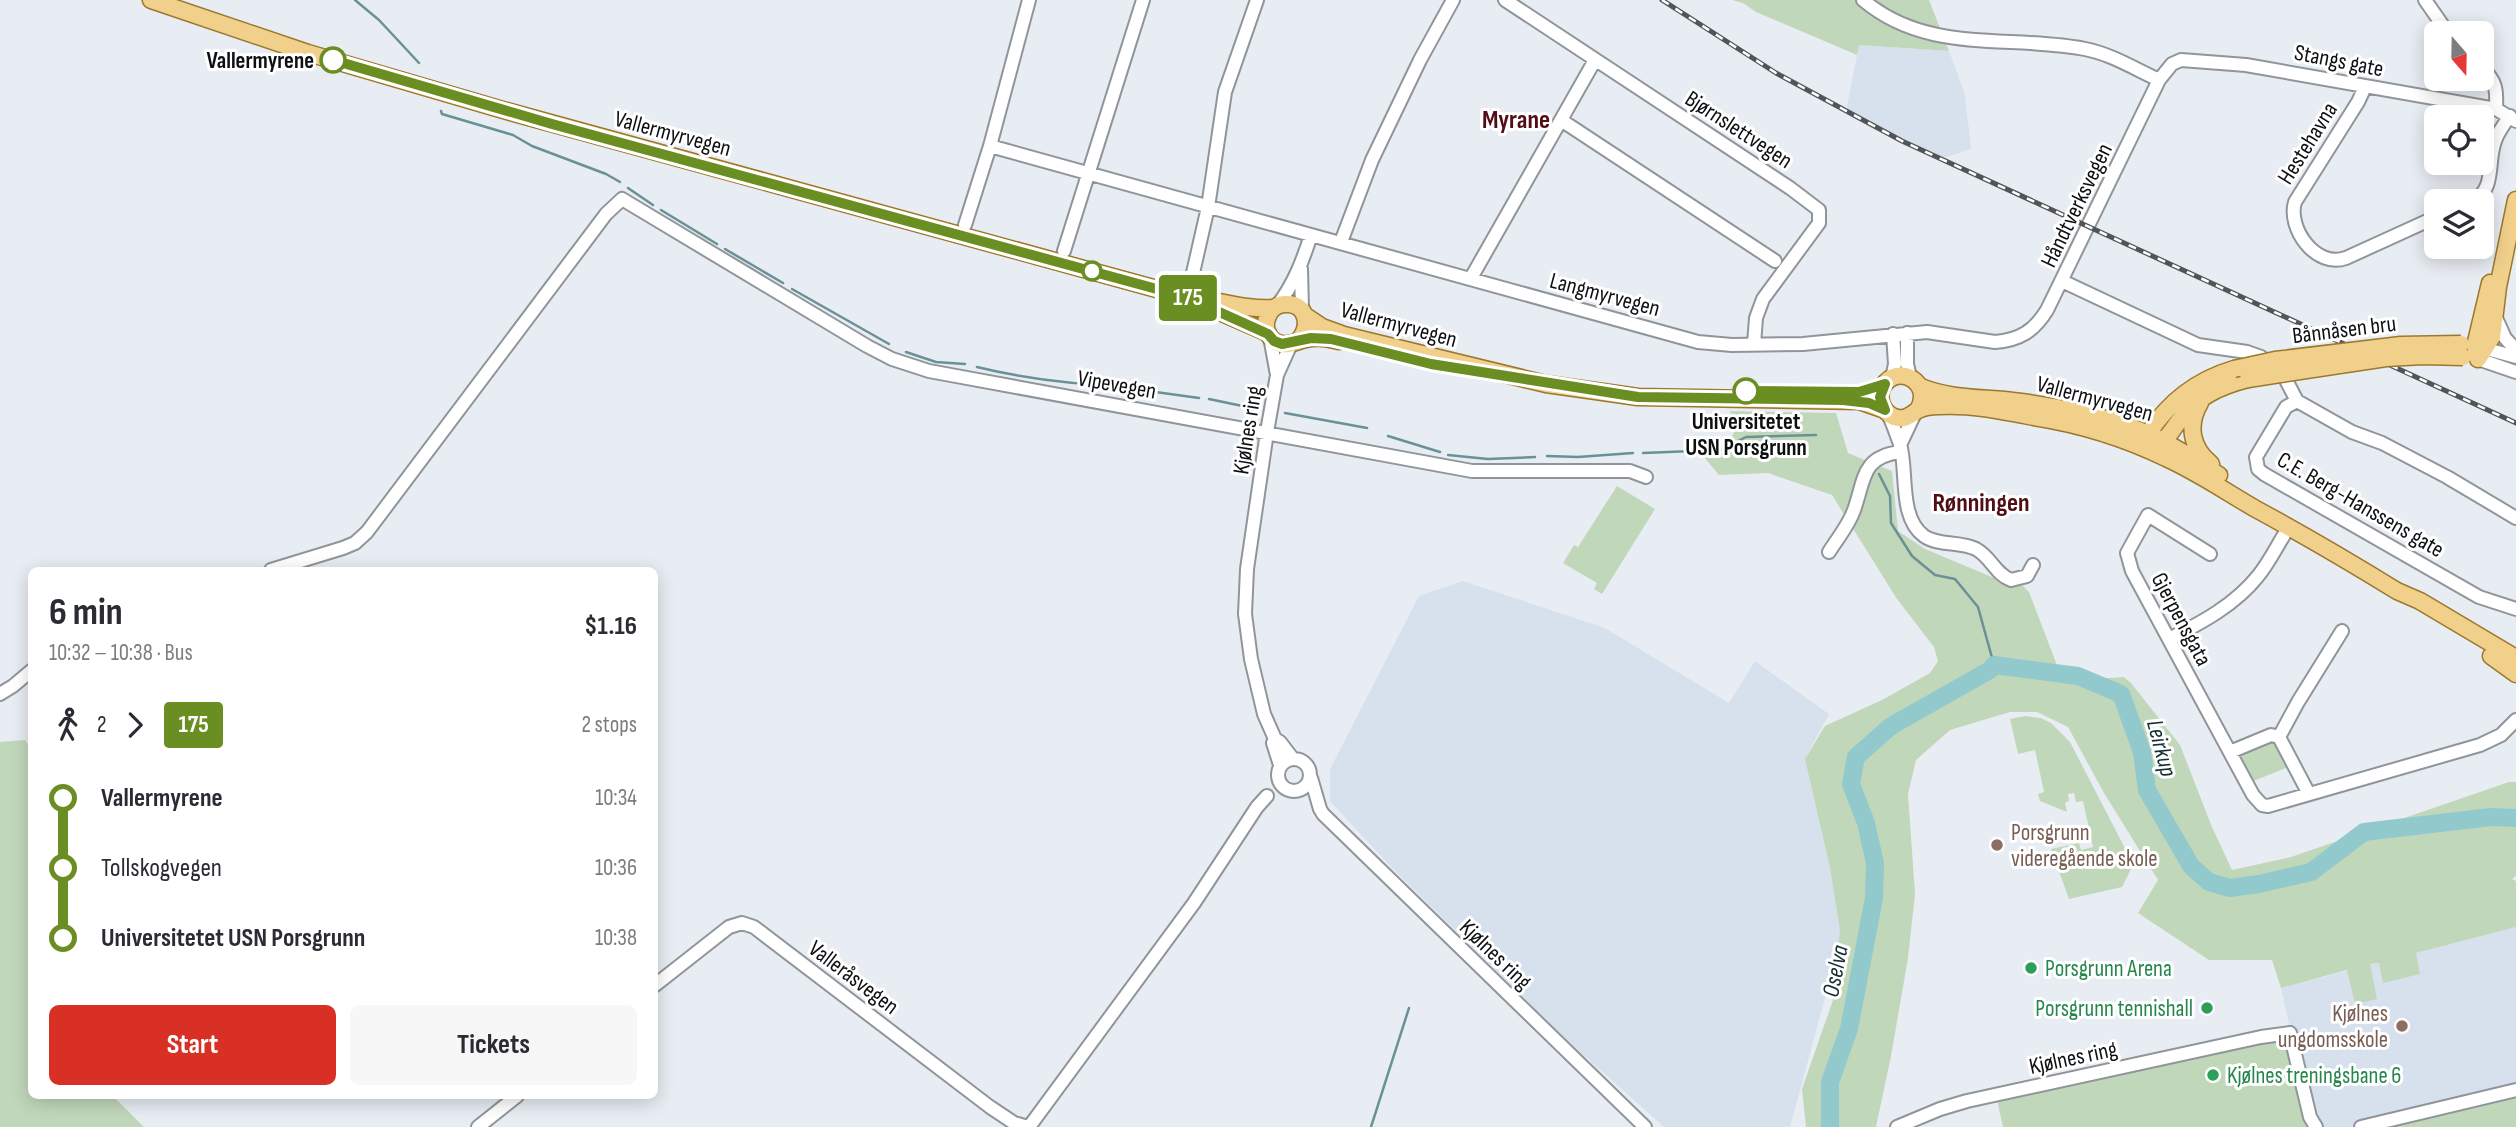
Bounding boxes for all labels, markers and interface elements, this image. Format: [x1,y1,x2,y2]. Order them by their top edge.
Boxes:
north arrow [2424,21,2494,91]
map controls [2424,21,2494,259]
street label: Stangs gate [2292,39,2386,83]
place label: Vallermyrene [206,47,314,75]
marker: Vallermyrene [320,47,346,73]
street label: Bjørnslettvegen [1680,85,1797,175]
street label: Hestehavna [2272,97,2344,190]
street label: Vallermyrvegen [611,105,734,163]
district label: Myrane [1482,105,1550,136]
button: locate [2424,105,2494,175]
street label: Håndtverksvegen [2035,139,2119,272]
button: layers [2424,189,2494,259]
unlabelled marker [1082,261,1102,281]
street label: Langmyrvegen [1547,267,1663,323]
line badge: 175 [1148,275,1228,321]
text: 175 [1173,283,1203,312]
street label: Vallermyrvegen [1337,296,1460,354]
street label: Bånnåsen bru [2291,310,2398,350]
street label: Vipevegen [1075,364,1158,406]
street label: Vallermyrvegen [2033,370,2156,428]
marker: Universitetet USN Porsgrunn [1733,378,1759,404]
street label: Kjølnes ring [1227,384,1269,476]
place label: Universitetet USN Porsgrunn [1685,408,1807,462]
street label: C.E. Berg-Hanssens gate [2272,446,2449,564]
district label: Rønningen [1932,488,2030,519]
street label: Gjerpensgata [2145,568,2217,671]
text: 6 min [49,590,123,635]
text: $1.16 [584,611,637,642]
text: 10:32 – 10:38 · Bus [49,639,193,667]
icon: walk [49,706,87,744]
icon: forward [116,706,154,744]
text: 175 [178,710,209,739]
text: 2 [97,711,106,739]
text: 2 stops [581,711,637,739]
water label: Leirkup [2140,717,2183,780]
text: Vallermyrene [101,783,223,814]
text: 10:34 [595,784,637,812]
place label: Porsgrunn videregående skole [2011,819,2158,873]
marker: Porsgrunn videregående skole [1989,837,2005,853]
text: Tollskogvegen [101,853,222,884]
text: 10:36 [595,854,637,882]
street label: Kjølnes ring [1453,914,1537,996]
text: Universitetet USN Porsgrunn [101,923,365,954]
text: 10:38 [595,924,637,952]
street label: Valleråsvegen [803,935,904,1021]
water label: Oselva [1816,942,1855,1000]
place label: Porsgrunn Arena [2045,955,2172,983]
marker: Porsgrunn Arena [2023,960,2039,976]
place label: Porsgrunn tennishall [2035,995,2193,1023]
marker: Porsgrunn tennishall [2199,1000,2215,1016]
place label: Kjølnes ungdomsskole [2278,1000,2388,1054]
button: Start [49,1005,336,1085]
button: Tickets [350,1005,637,1085]
marker: Kjølnes ungdomsskole [2394,1018,2410,1034]
street label: Kjølnes ring [2027,1035,2120,1081]
place label: Kjølnes treningsbane 6 [2227,1062,2401,1090]
marker: Kjølnes treningsbane 6 [2205,1067,2221,1083]

